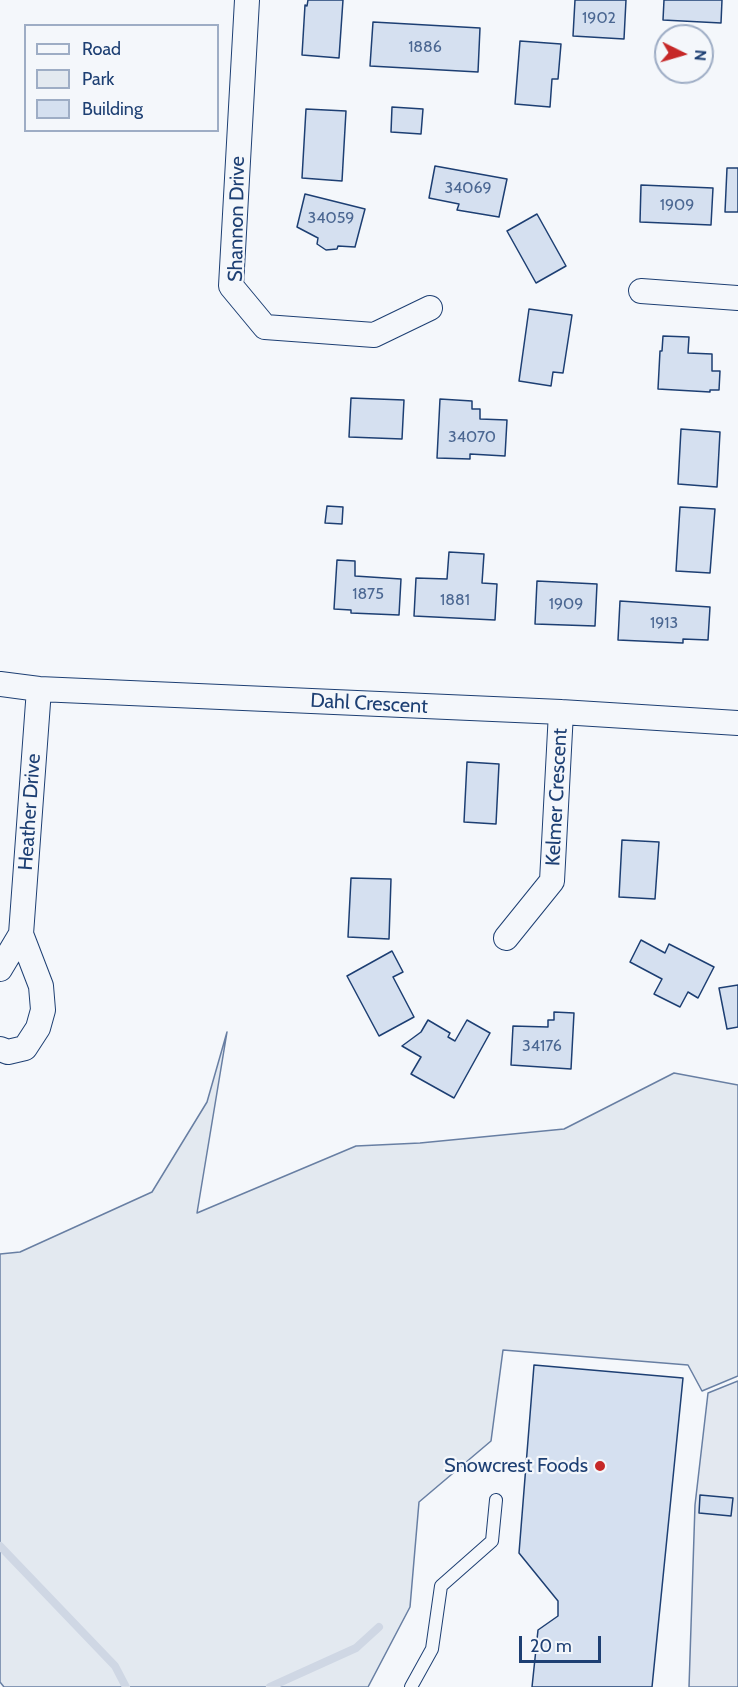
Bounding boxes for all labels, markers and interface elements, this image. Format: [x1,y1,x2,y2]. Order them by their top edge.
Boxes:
house number: 1902 [582,8,616,28]
legend [24,24,219,132]
north arrow [654,24,714,84]
house number: 1886 [408,37,442,57]
text: Road [82,38,121,60]
text: N [690,49,710,62]
text: Park [82,68,114,90]
text: Building [82,98,143,120]
street label: Shannon Drive [224,156,250,282]
house number: 34069 [444,178,492,198]
house number: 1909 [660,195,694,215]
house number: 34059 [308,208,354,228]
house number: 34070 [448,427,496,447]
house number: 1875 [352,584,384,604]
house number: 1881 [440,590,470,610]
house number: 1909 [549,594,583,614]
house number: 1913 [650,613,678,633]
street label: Dahl Crescent [310,689,428,719]
street label: Kelmer Crescent [541,728,573,866]
street label: Heather Drive [14,753,46,871]
house number: 34176 [522,1036,562,1056]
place label: Snowcrest Foods [444,1454,588,1478]
marker: Snowcrest Foods [593,1459,607,1473]
scale bar [522,1624,604,1662]
text: 20 m [530,1635,572,1657]

